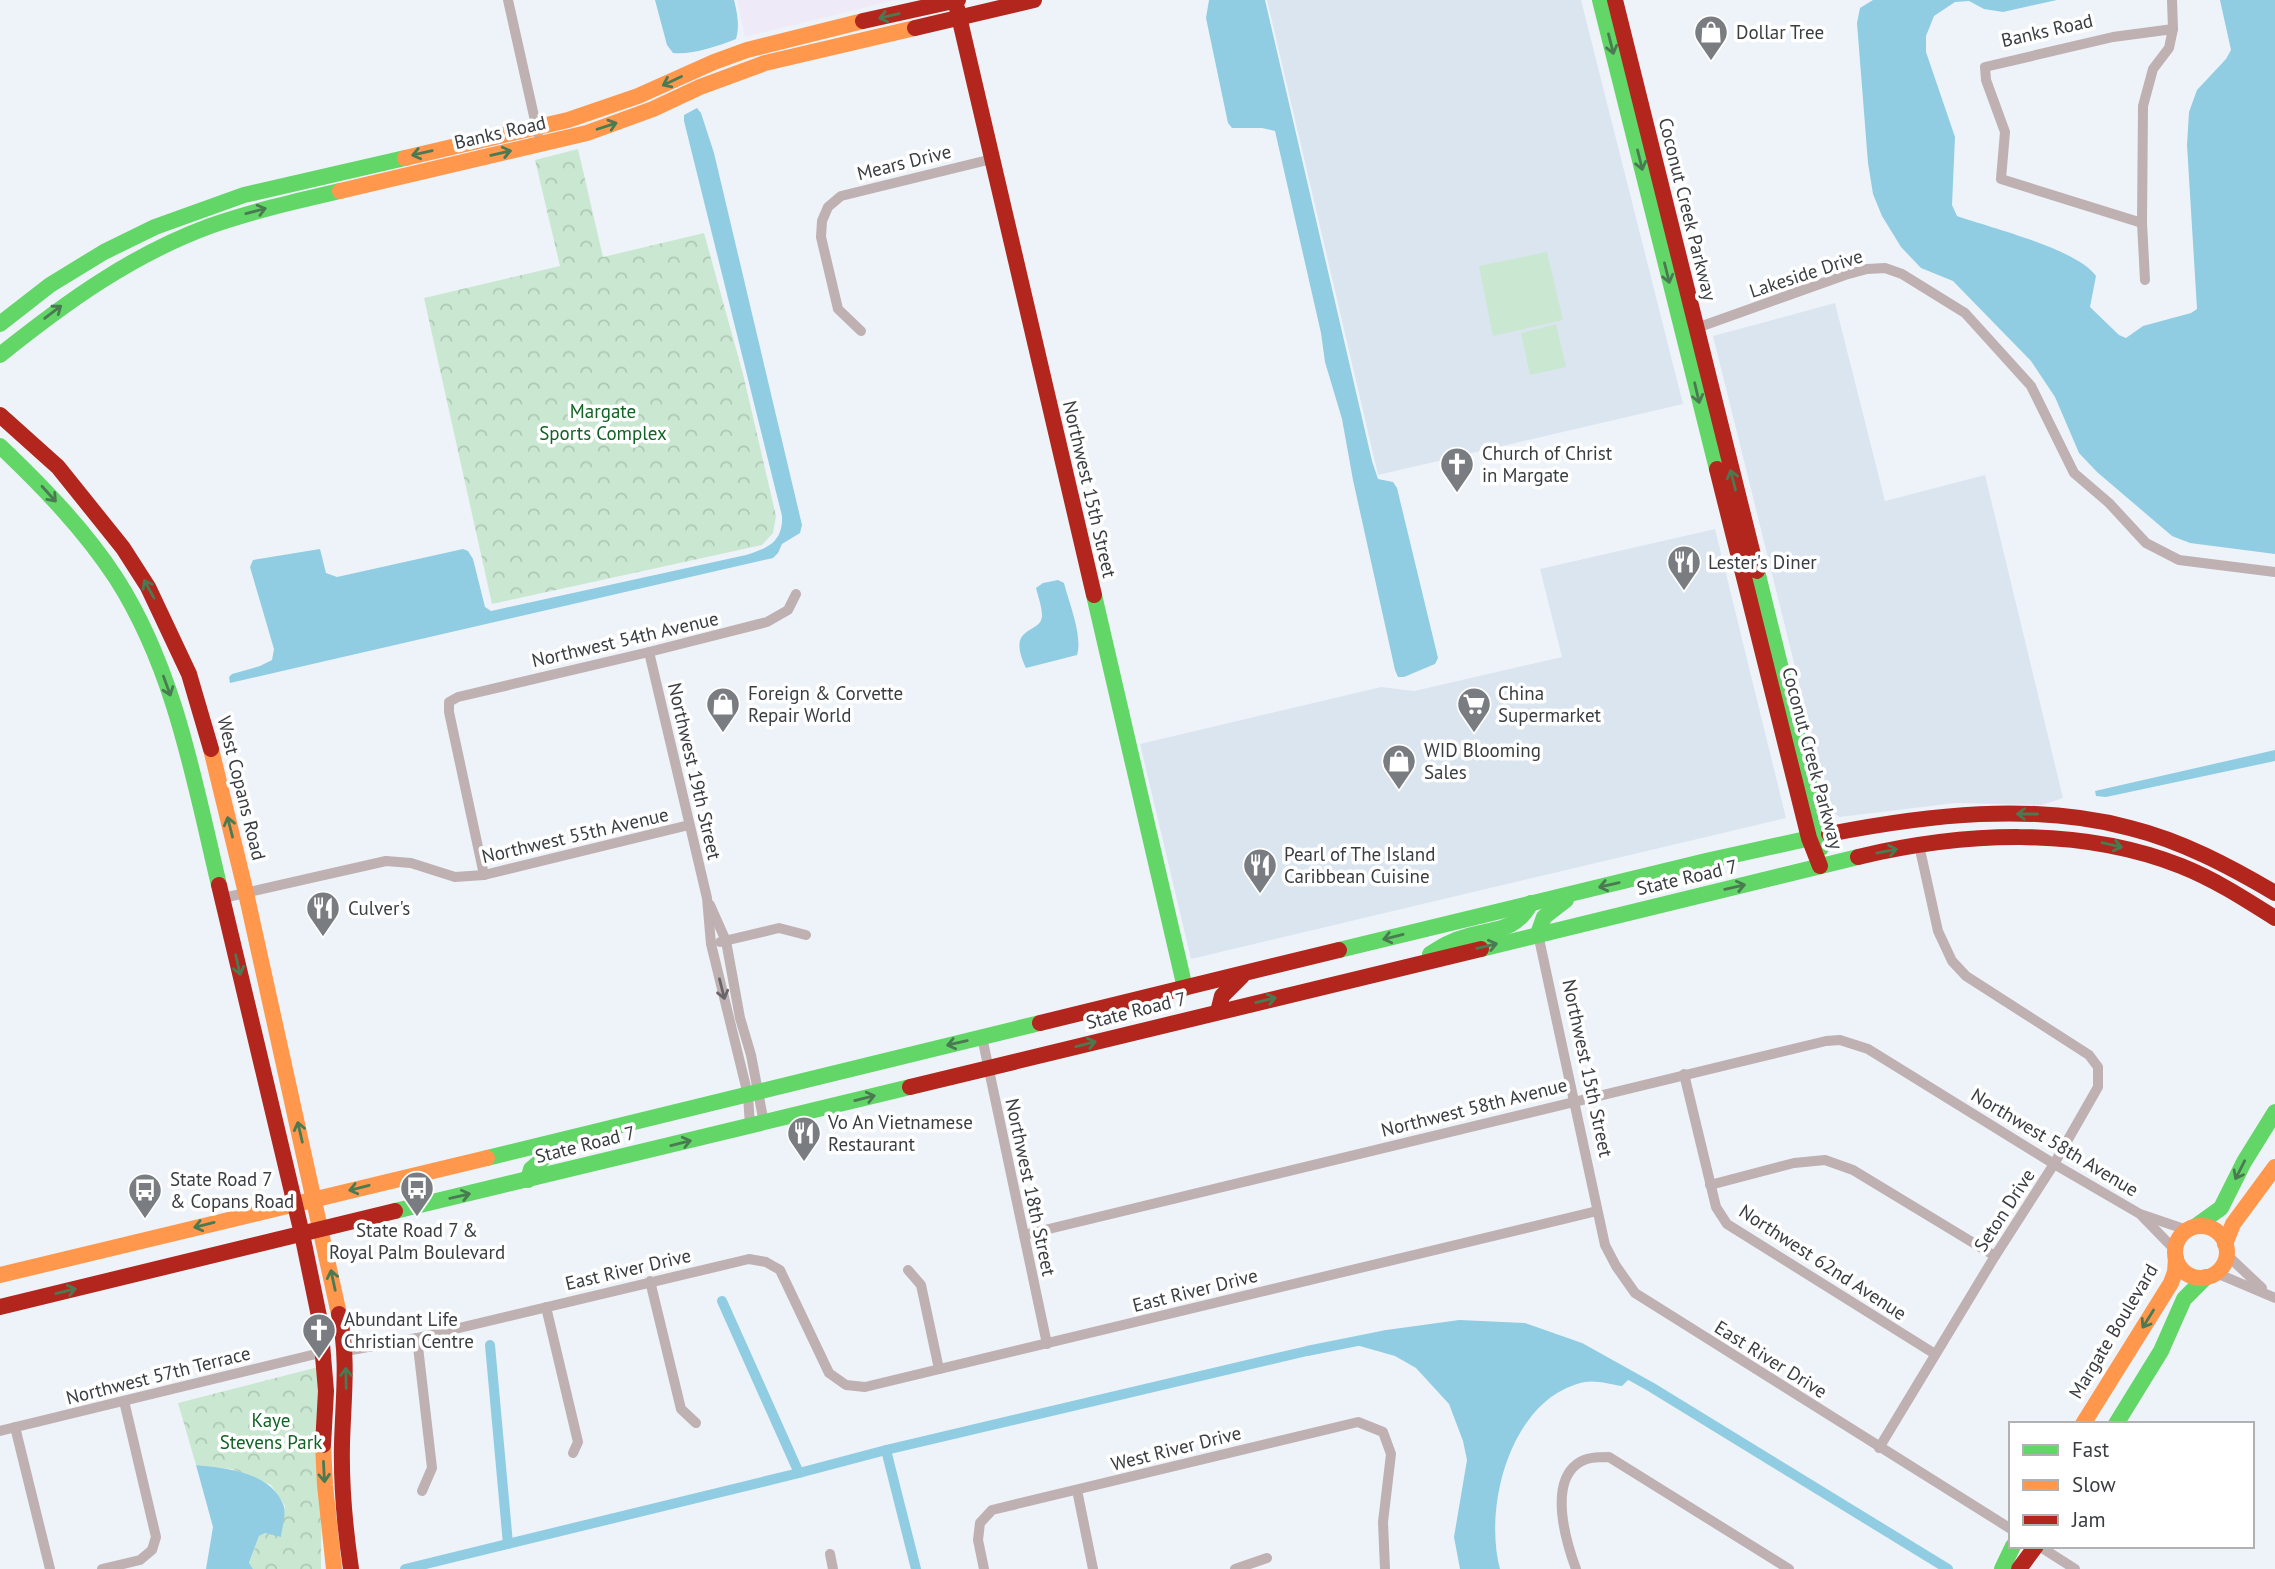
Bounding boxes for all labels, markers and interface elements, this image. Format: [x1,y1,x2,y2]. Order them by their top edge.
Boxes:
street label: Banks Road [1999,8,2095,52]
one-way arrow [878,9,901,23]
shop icon: Dollar Tree [1692,13,1730,62]
place label: Dollar Tree [1736,20,1824,44]
one-way arrow [1605,32,1618,55]
one-way arrow [662,74,683,88]
street label: Banks Road [452,110,548,154]
street label: Coconut Creek Parkway [1654,115,1722,303]
one-way arrow [595,119,617,131]
street label: Mears Drive [854,139,954,185]
one-way arrow [489,146,512,160]
one-way arrow [411,147,434,160]
one-way arrow [1633,148,1647,171]
one-way arrow [244,204,266,217]
street label: Lakeside Drive [1746,243,1866,303]
one-way arrow [1661,261,1674,284]
one-way arrow [44,305,62,320]
one-way arrow [1691,381,1704,403]
street label: Northwest 15th Street [1058,398,1122,580]
park label: Margate Sports Complex [539,399,667,445]
place label: Church of Christ in Margate [1482,441,1613,487]
church icon: Church of Christ in Margate [1438,445,1476,494]
one-way arrow [1726,470,1739,492]
one-way arrow [41,485,57,503]
restaurant icon: Lester's Diner [1665,543,1703,592]
place label: Lester's Diner [1708,550,1817,574]
one-way arrow [142,580,156,600]
street label: Northwest 54th Avenue [529,606,721,672]
street label: Coconut Creek Parkway [1777,664,1849,852]
one-way arrow [162,674,175,696]
street label: Northwest 19th Street [663,680,727,862]
place label: Foreign & Corvette Repair World [748,681,903,727]
place label: China Supermarket [1498,681,1602,727]
shop icon: Foreign & Corvette Repair World [704,685,742,734]
supermarket icon: China Supermarket [1455,685,1493,734]
street label: West Copans Road [212,713,272,863]
place label: WID Blooming Sales [1424,738,1541,784]
shop icon: WID Blooming Sales [1380,742,1418,791]
street label: Northwest 55th Avenue [479,802,671,868]
one-way arrow [2016,807,2039,821]
one-way arrow [223,816,236,839]
one-way arrow [2100,839,2123,852]
place label: Pearl of The Island Caribbean Cuisine [1284,842,1435,888]
one-way arrow [1875,844,1898,857]
restaurant icon: Pearl of The Island Caribbean Cuisine [1241,846,1279,895]
street label: State Road 7 [1634,854,1740,900]
one-way arrow [1598,878,1621,892]
one-way arrow [1723,880,1746,893]
restaurant icon: Culver's [304,889,342,938]
place label: Culver's [348,896,410,920]
one-way arrow [1382,931,1405,944]
one-way arrow [1475,939,1498,952]
one-way arrow [232,953,246,976]
one-way arrow [716,977,729,1000]
street label: Northwest 15th Street [1557,977,1619,1160]
street label: State Road 7 [1083,986,1189,1034]
one-way arrow [1254,993,1277,1006]
one-way arrow [946,1037,969,1050]
one-way arrow [1075,1037,1097,1050]
street label: Northwest 58th Avenue [1378,1072,1570,1142]
street label: Northwest 58th Avenue [1967,1082,2143,1202]
one-way arrow [853,1091,876,1104]
street label: Northwest 18th Street [1000,1096,1062,1279]
place label: Vo An Vietnamese Restaurant [827,1110,973,1156]
restaurant icon: Vo An Vietnamese Restaurant [785,1114,823,1163]
street label: State Road 7 [532,1120,638,1168]
one-way arrow [293,1121,306,1144]
one-way arrow [669,1135,692,1149]
one-way arrow [2233,1159,2247,1180]
street label: Seton Drive [1968,1164,2040,1256]
place label: State Road 7 & Copans Road [170,1167,294,1213]
bus stop icon: State Road 7 & Royal Palm Boulevard [398,1169,436,1218]
bus stop icon: State Road 7 & Copans Road [126,1171,164,1220]
one-way arrow [348,1182,371,1195]
one-way arrow [448,1189,471,1202]
street label: Northwest 62nd Avenue [1735,1199,1911,1325]
place label: State Road 7 & Royal Palm Boulevard [329,1218,505,1264]
one-way arrow [193,1219,216,1232]
street label: East River Drive [563,1243,693,1295]
street label: Margate Boulevard [2063,1259,2163,1403]
street label: East River Drive [1130,1263,1260,1317]
one-way arrow [326,1269,340,1292]
one-way arrow [54,1284,77,1297]
place label: Abundant Life Christian Centre [344,1307,474,1353]
one-way arrow [2141,1309,2155,1328]
church icon: Abundant Life Christian Centre [300,1311,338,1360]
street label: East River Drive [1710,1315,1832,1403]
street label: Northwest 57th Terrace [63,1340,253,1410]
one-way arrow [339,1366,353,1389]
park label: Kaye Stevens Park [220,1408,322,1454]
street label: West River Drive [1108,1420,1244,1476]
legend [2009,1422,2254,1548]
text: Fast [2072,1436,2109,1463]
one-way arrow [318,1460,331,1482]
text: Slow [2072,1471,2116,1498]
text: Jam [2071,1506,2106,1533]

